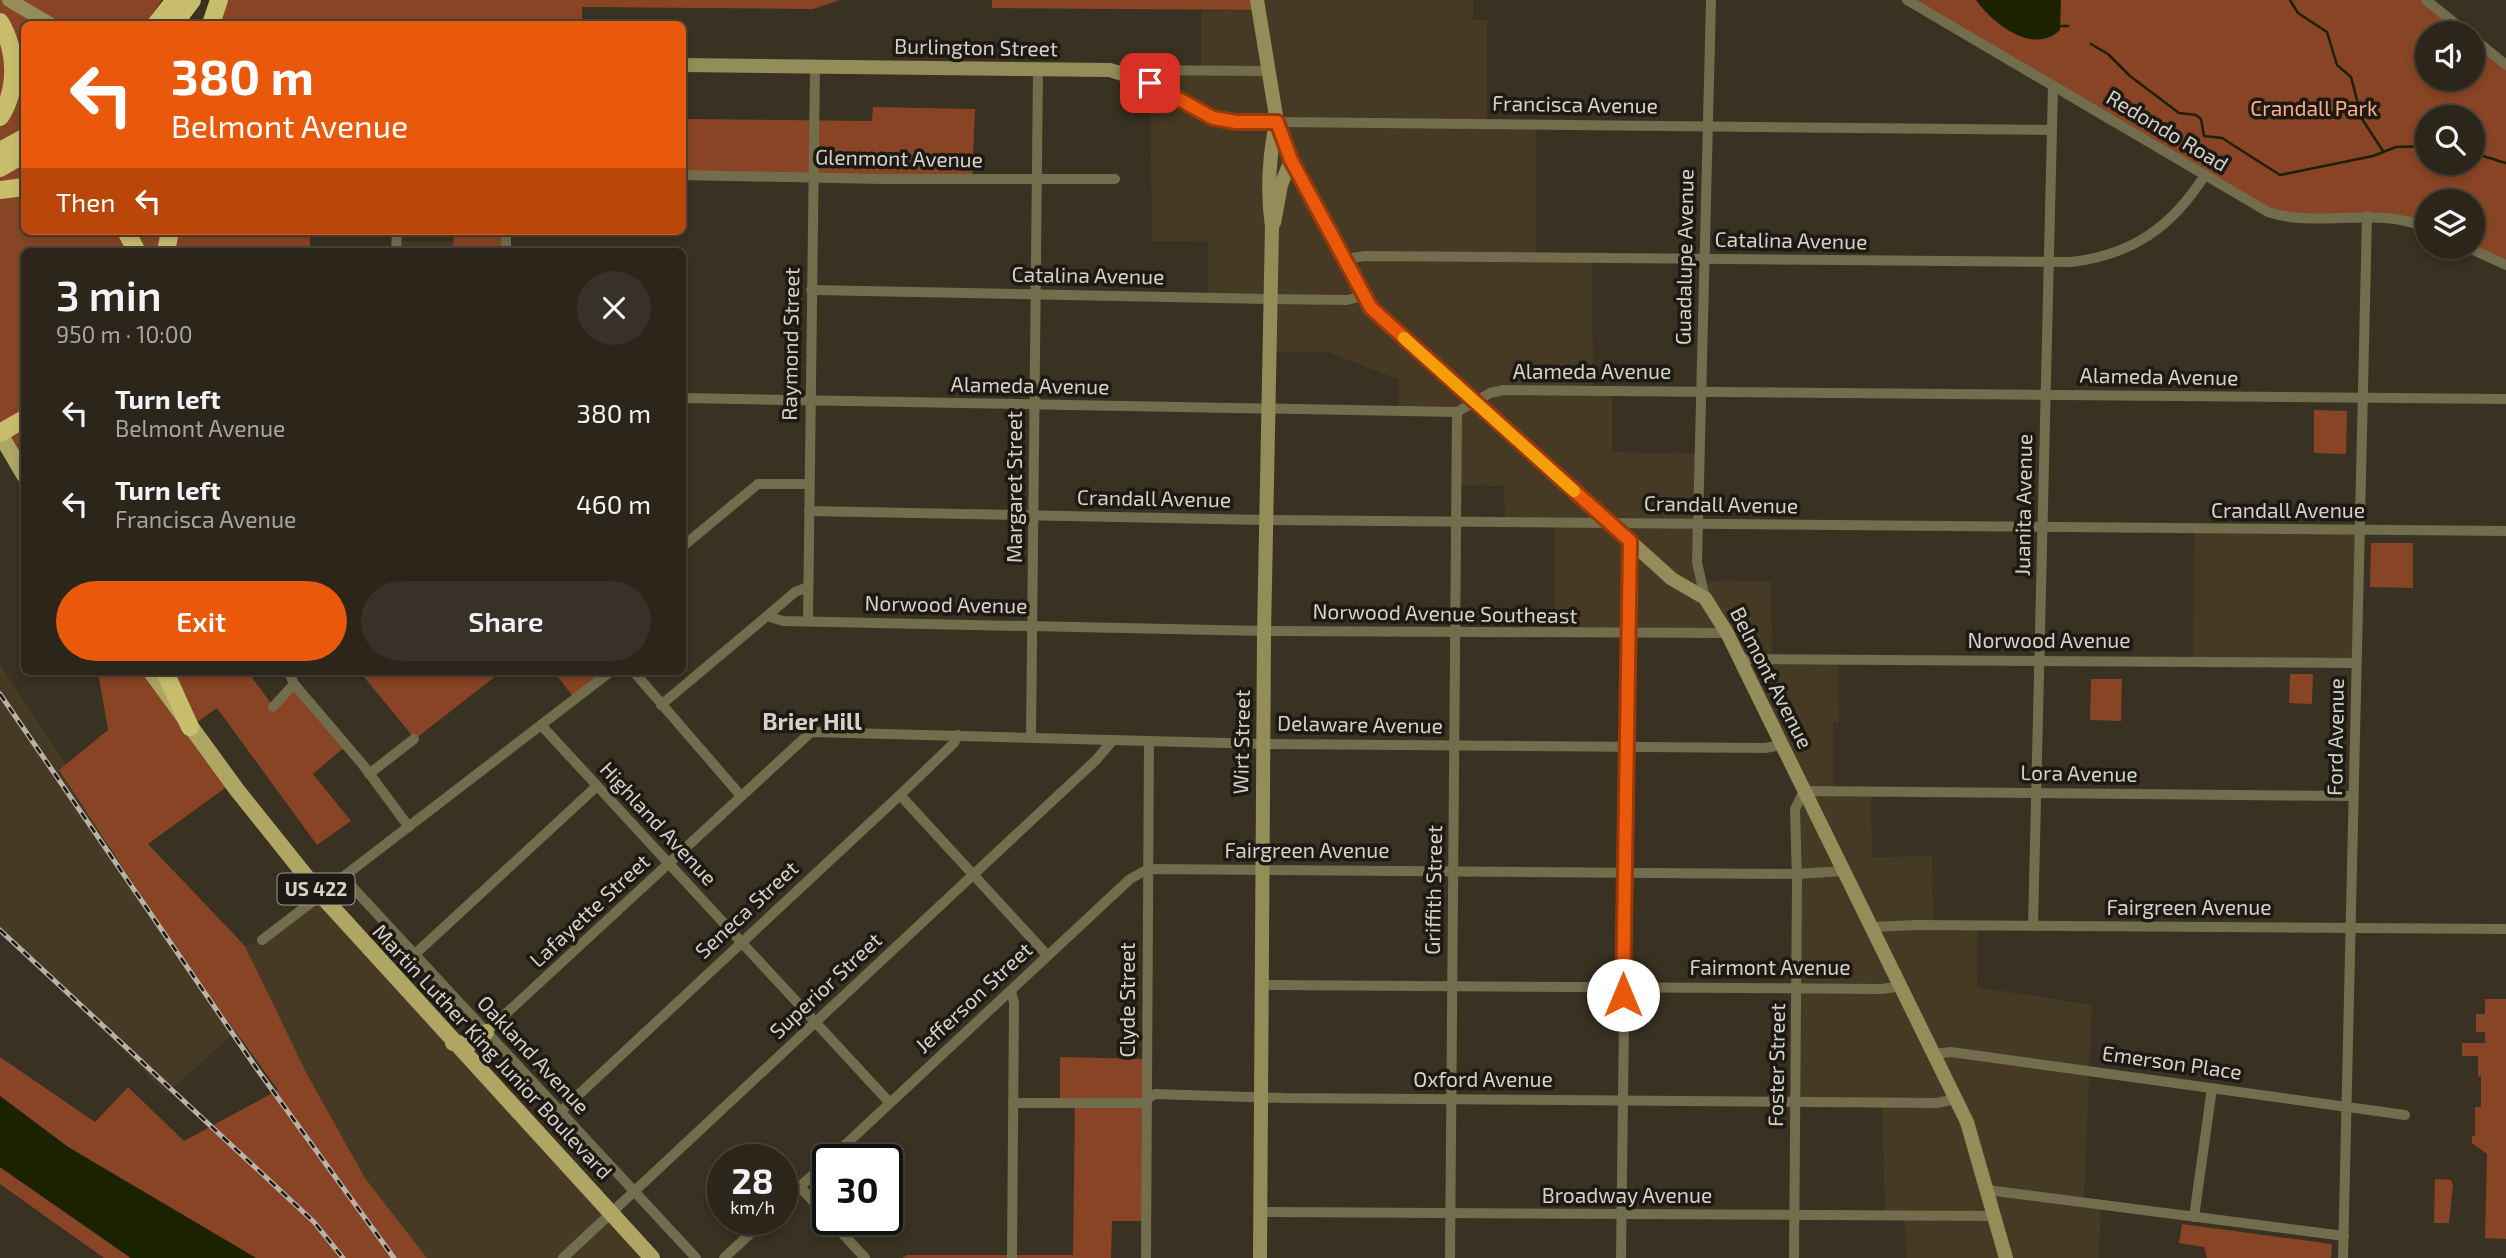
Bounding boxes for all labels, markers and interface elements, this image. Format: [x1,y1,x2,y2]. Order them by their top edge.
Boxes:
map controls [2415,21,2485,259]
button: sound [2415,21,2485,91]
street label: Burlington Street [894,33,1058,60]
text: 380 m [171,46,314,105]
icon: left [56,49,147,140]
pin [1120,53,1180,113]
icon: arrive [1131,64,1169,102]
street label: Redondo Road [2102,84,2233,176]
street label: Francisca Avenue [1492,90,1658,117]
park label: Crandall Park [2250,95,2378,120]
button: search [2415,105,2485,175]
text: Belmont Avenue [171,106,408,144]
street label: Glenmont Avenue [815,144,983,171]
street label: Guadalupe Avenue [1669,169,1698,345]
icon: left [129,182,167,220]
text: Then [56,186,115,217]
button: layers [2415,189,2485,259]
street label: Catalina Avenue [1714,226,1868,253]
street label: Catalina Avenue [1011,261,1165,288]
street label: Raymond Street [776,267,803,421]
text: 3 min [56,269,162,319]
button: close [577,271,651,345]
text: 950 m · 10:00 [56,320,193,348]
street label: Alameda Avenue [1513,358,1671,383]
street label: Alameda Avenue [2080,362,2239,389]
street label: Alameda Avenue [951,371,1110,398]
text: Turn left [115,383,221,414]
icon: left [56,394,94,432]
text: 380 m [577,397,651,428]
street label: Margaret Street [1001,411,1026,563]
text: Belmont Avenue [115,414,285,442]
street label: Juanita Avenue [2009,434,2036,576]
text: Turn left [115,474,221,505]
street label: Crandall Avenue [1077,484,1231,511]
icon: left [56,485,94,523]
text: 460 m [576,488,651,519]
street label: Crandall Avenue [1644,490,1798,517]
street label: Crandall Avenue [2211,497,2365,522]
text: Francisca Avenue [115,505,296,533]
button: Exit [56,581,347,661]
button: Share [361,581,651,661]
street label: Norwood Avenue [864,590,1028,617]
street label: Norwood Avenue Southeast [1312,598,1578,627]
street label: Belmont Avenue [1726,602,1819,752]
street label: Norwood Avenue [1968,627,2130,652]
street label: Ford Avenue [2321,678,2348,796]
street label: Wirt Street [1227,689,1254,794]
district label: Brier Hill [762,706,862,735]
street label: Delaware Avenue [1277,710,1443,737]
street label: Highland Avenue [595,756,723,890]
street label: Lora Avenue [2020,759,2138,786]
street label: Griffith Street [1419,825,1446,955]
street label: Fairgreen Avenue [1224,837,1390,862]
street label: Lafayette Street [524,848,654,972]
street label: Seneca Street [689,855,803,963]
road number: US 422 [278,874,354,904]
street label: Fairgreen Avenue [2106,894,2272,919]
street label: Martin Luther King Junior Boulevard [368,918,618,1184]
street label: Superior Street [764,927,886,1043]
street label: Jefferson Street [909,936,1037,1057]
street label: Clyde Street [1114,942,1139,1058]
street label: Fairmont Avenue [1689,954,1851,979]
position arrow [1586,958,1660,1032]
street label: Oakland Avenue [473,990,595,1118]
street label: Foster Street [1762,1003,1789,1127]
street label: Emerson Place [2101,1039,2244,1084]
street label: Oxford Avenue [1413,1066,1553,1091]
speed limit sign: 30 [812,1144,903,1235]
text: 28 [731,1159,774,1201]
street label: Broadway Avenue [1542,1182,1712,1207]
text: km/h [730,1196,775,1218]

